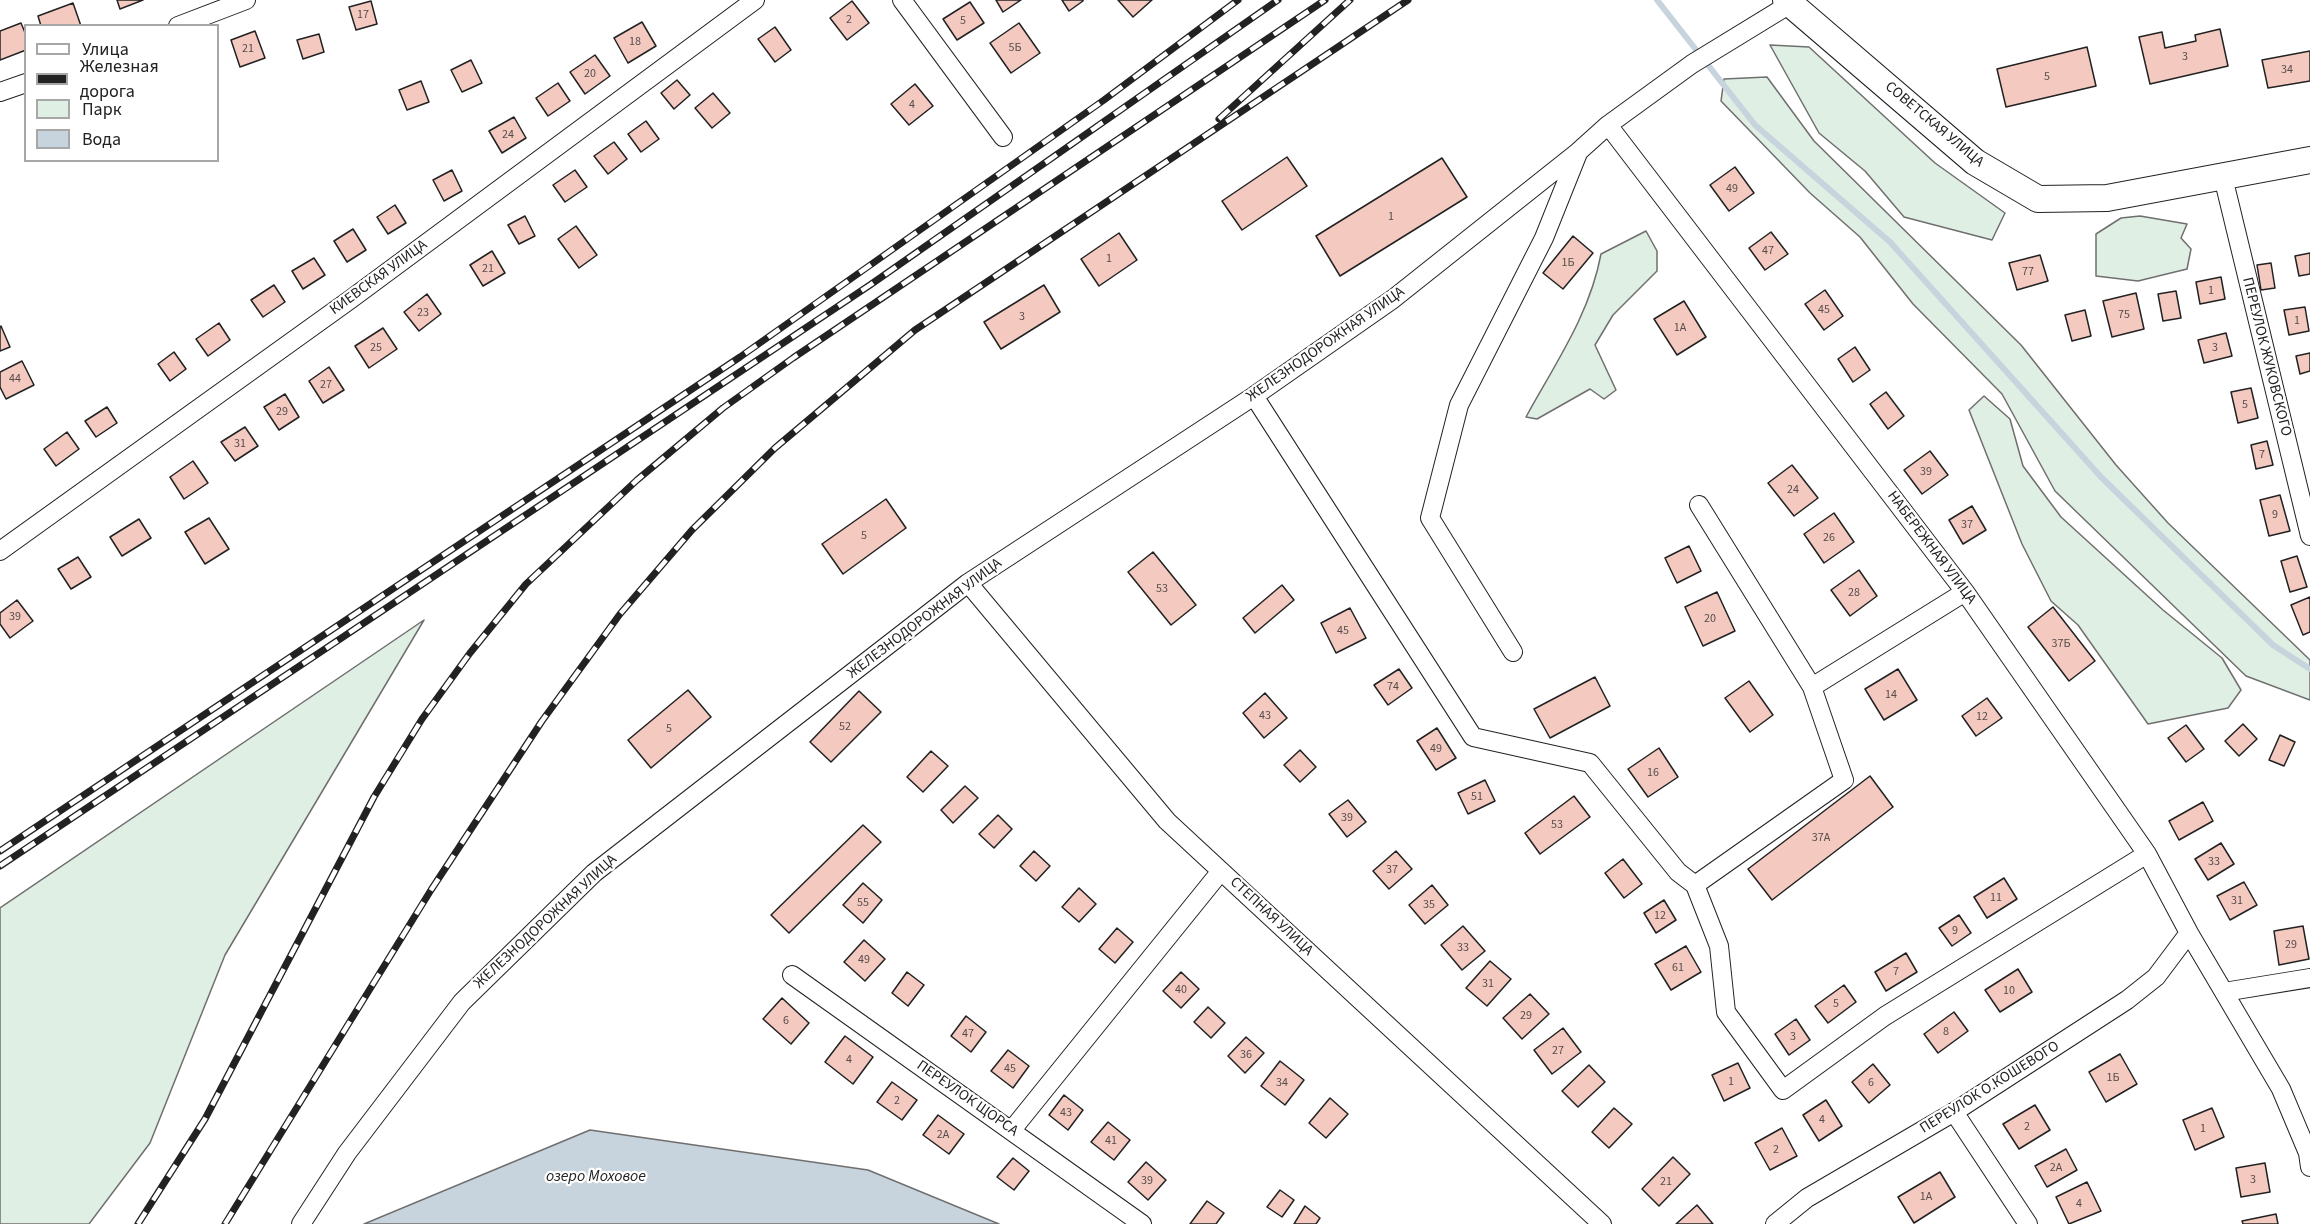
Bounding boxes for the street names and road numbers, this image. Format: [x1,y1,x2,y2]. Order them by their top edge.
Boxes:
street label: СОВЕТСКАЯ УЛИЦА [1881,78,1987,172]
street label: КИЕВСКАЯ УЛИЦА [327,237,431,319]
street label: ПЕРЕУЛОК ЖУКОВСКОГО [2238,276,2294,438]
street label: ЖЕЛЕЗНОДОРОЖНАЯ УЛИЦА [1244,284,1408,406]
street label: НАБЕРЕЖНАЯ УЛИЦА [1883,488,1979,608]
street label: ЖЕЛЕЗНОДОРОЖНАЯ УЛИЦА [844,555,1006,683]
street label: ЖЕЛЕЗНОДОРОЖНАЯ УЛИЦА [471,851,621,993]
street label: СТЕПНАЯ УЛИЦА [1226,874,1316,960]
street label: ПЕРЕУЛОК О.КОШЕВОГО [1917,1038,2063,1138]
street label: ПЕРЕУЛОК ЩОРСА [913,1057,1021,1141]

